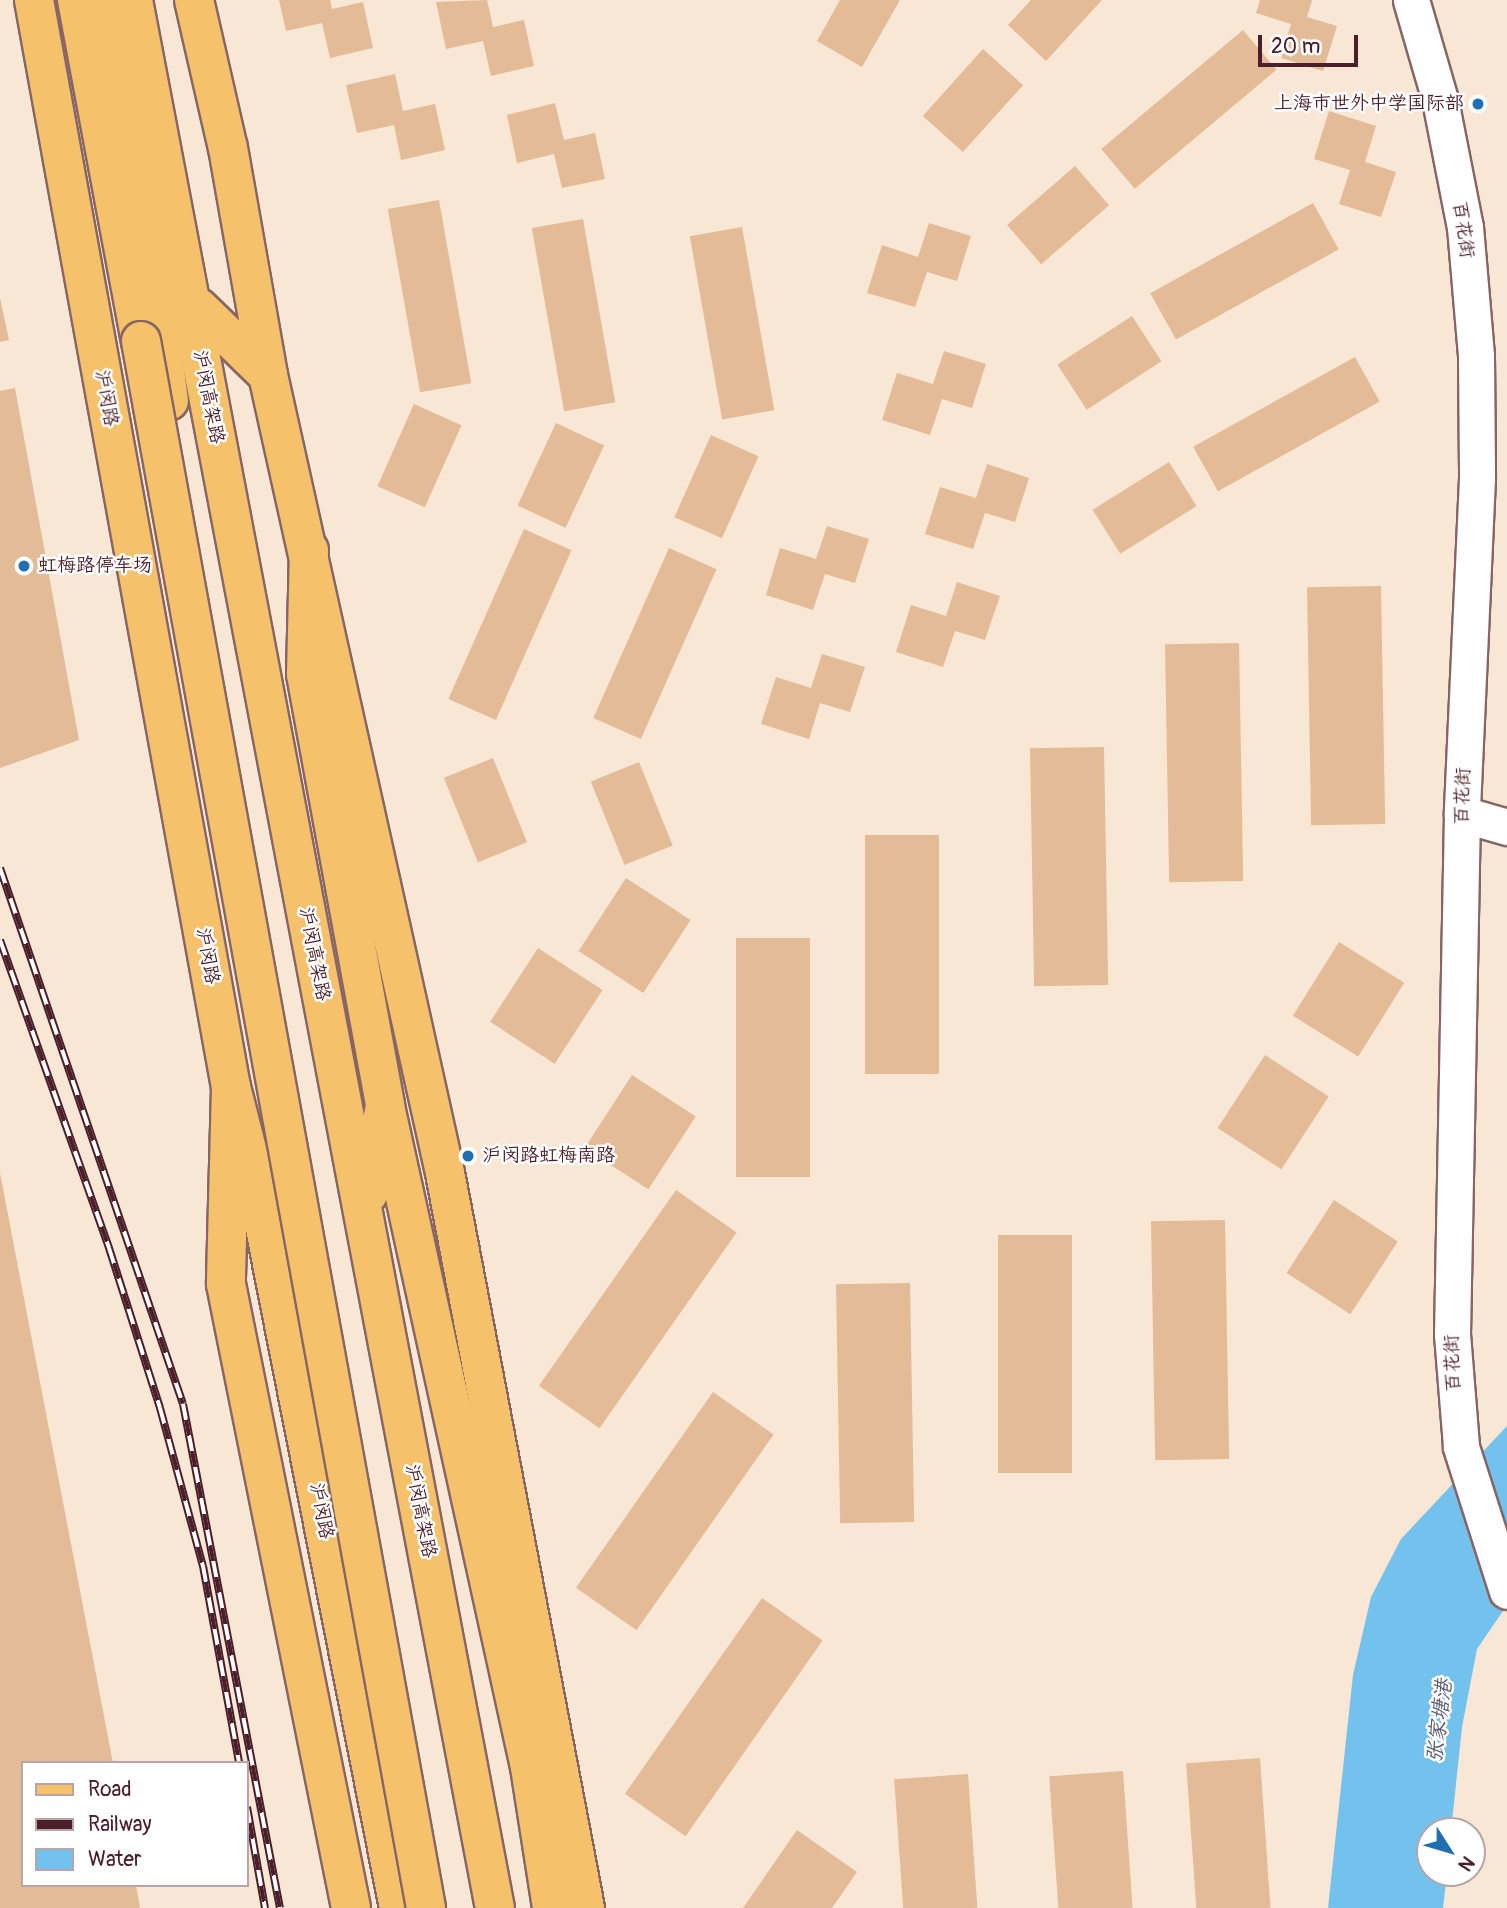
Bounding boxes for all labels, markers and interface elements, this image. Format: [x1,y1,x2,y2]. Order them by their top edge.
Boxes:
scale bar [1262,21,1362,65]
text: 20 m [1271,33,1320,60]
place label: 上海市世外中学国际部 [1274,93,1464,115]
marker: 上海市世外中学国际部 [1470,96,1486,112]
street label: 百花街 [1448,200,1478,260]
street label: 沪闵高架路 [188,348,228,446]
street label: 沪闵路 [90,368,122,428]
place label: 虹梅路停车场 [38,555,152,577]
marker: 虹梅路停车场 [16,558,32,574]
street label: 百花街 [1451,767,1475,825]
street label: 沪闵高架路 [294,905,334,1003]
street label: 沪闵路 [191,926,223,986]
place label: 沪闵路虹梅南路 [482,1145,615,1167]
marker: 沪闵路虹梅南路 [460,1148,476,1164]
street label: 百花街 [1441,1334,1465,1392]
street label: 沪闵高架路 [400,1462,440,1560]
street label: 沪闵路 [304,1481,338,1541]
water label: 张家塘港 [1422,1678,1458,1764]
legend [21,1761,248,1887]
text: Road [88,1776,132,1803]
text: Railway [88,1811,152,1838]
north arrow [1416,1817,1486,1887]
text: Water [88,1846,141,1873]
text: N [1453,1851,1480,1876]

